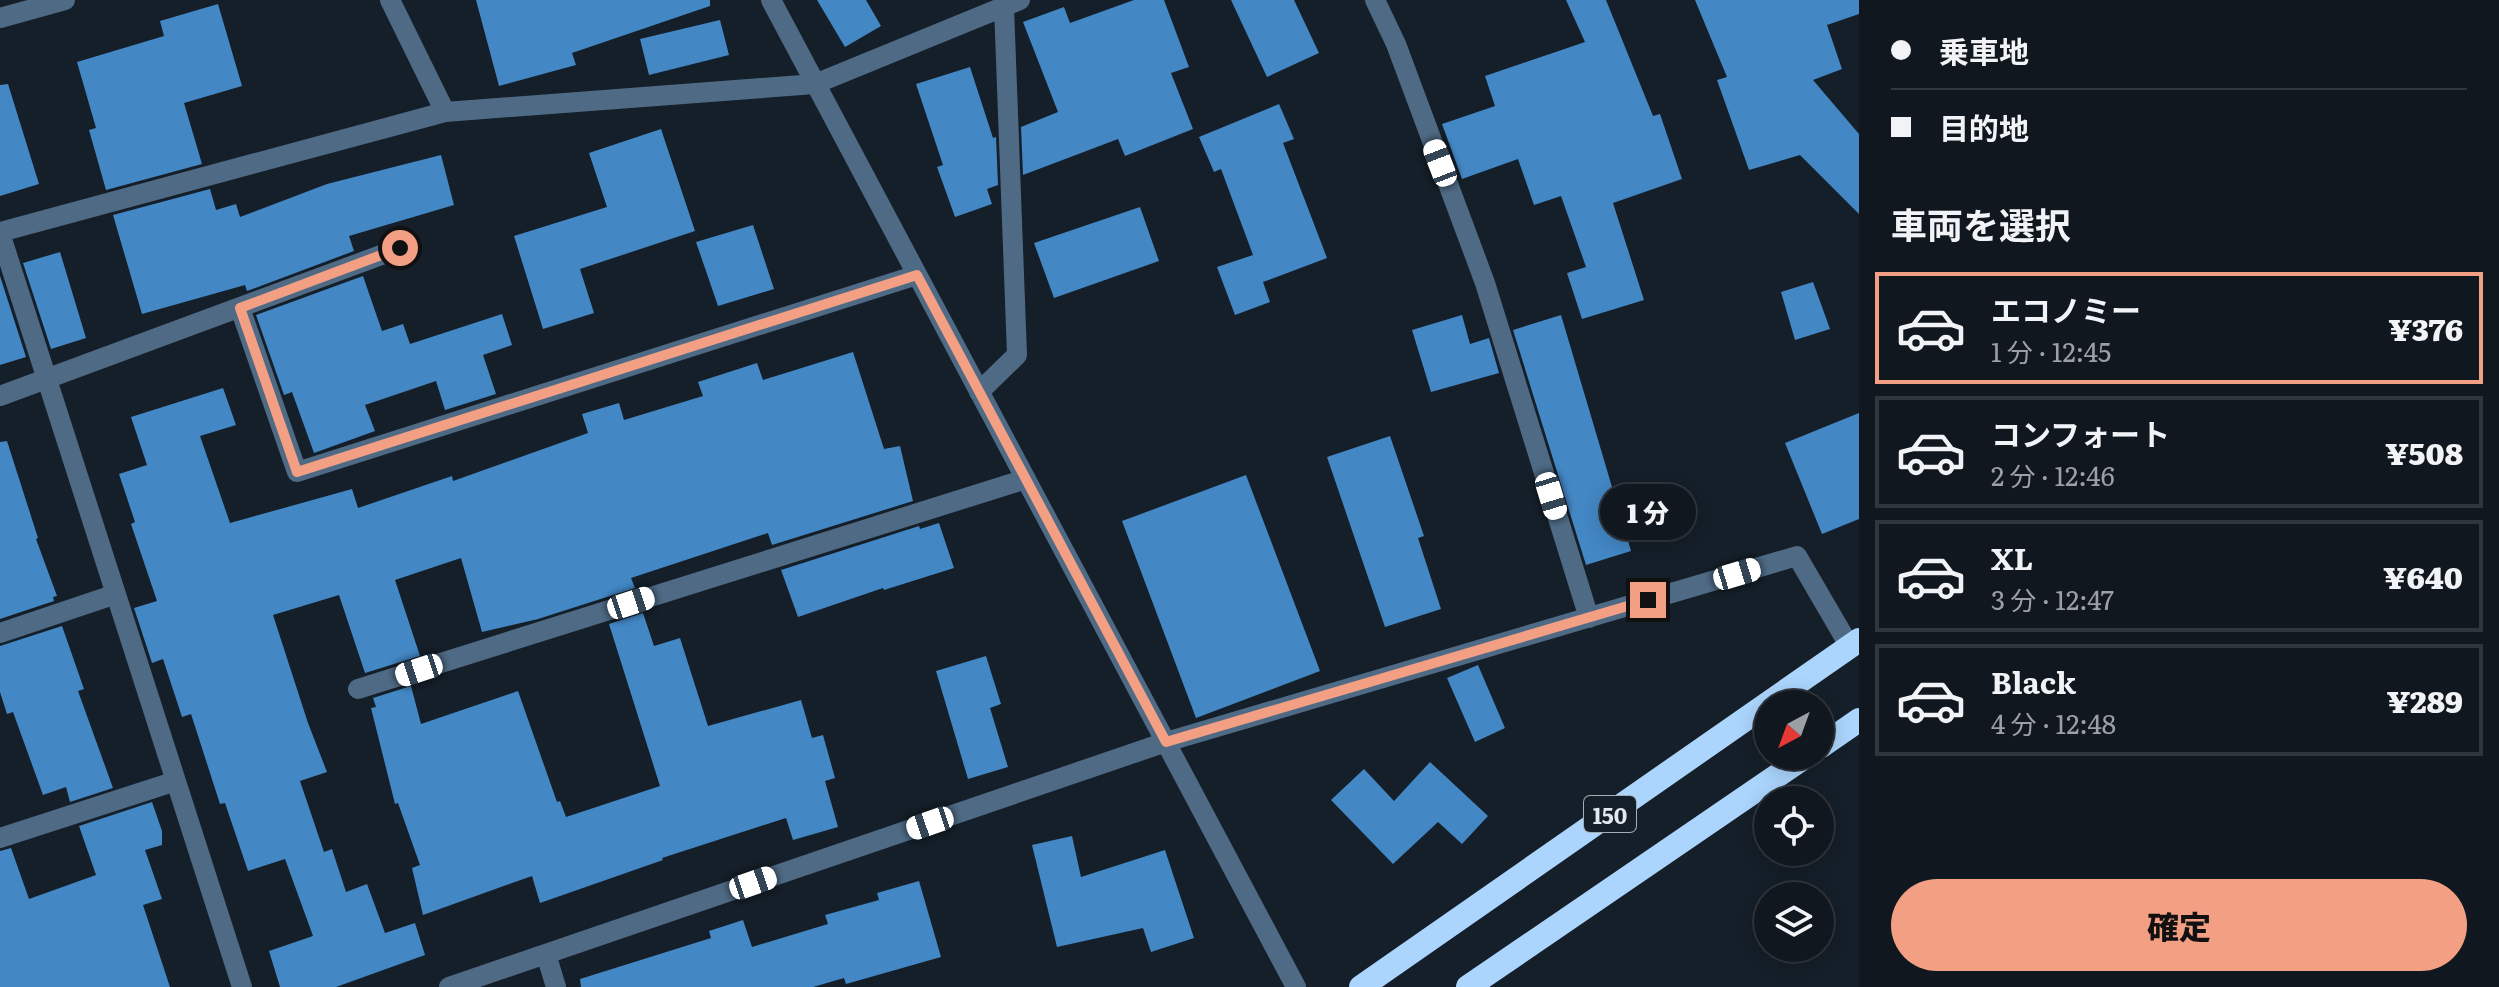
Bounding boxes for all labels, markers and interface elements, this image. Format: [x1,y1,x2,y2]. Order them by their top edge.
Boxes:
text: 乗車地 [1939,28,2029,72]
text: 目的地 [1939,105,2029,149]
car [1420,136,1460,190]
text: 車両を選択 [1891,197,2071,250]
route start [382,230,418,266]
text: エコノミー [1991,287,2141,331]
icon: car [1895,292,1967,364]
text: ¥376 [2388,306,2463,350]
text: 1 分 · 12:45 [1991,331,2111,370]
text: コンフォート [1991,411,2170,455]
icon: car [1895,416,1967,488]
text: ¥508 [2385,430,2463,474]
text: 2 分 · 12:46 [1991,455,2115,494]
car [1533,470,1569,522]
callout: 1 分 [1600,484,1696,540]
text: 1 分 [1627,492,1669,531]
text: XL [1991,535,2033,579]
icon: car [1895,540,1967,612]
text: ¥640 [2383,554,2463,598]
car [1711,556,1763,592]
text: 3 分 · 12:47 [1991,579,2114,618]
route end [1630,582,1666,618]
car [604,584,658,622]
car [392,651,446,689]
text: Black [1991,659,2076,703]
icon: car [1895,664,1967,736]
text: ¥289 [2387,678,2463,722]
north arrow [1754,690,1834,770]
map controls [1754,690,1834,962]
text: 4 分 · 12:48 [1991,703,2116,742]
button: locate [1754,786,1834,866]
road number: 150 [1584,796,1636,832]
car [903,804,957,842]
car [726,864,780,902]
button: 確定 [1891,879,2467,971]
button: layers [1754,882,1834,962]

